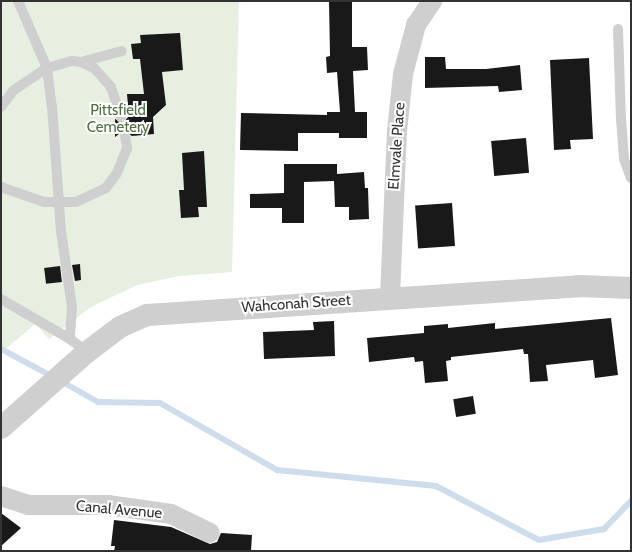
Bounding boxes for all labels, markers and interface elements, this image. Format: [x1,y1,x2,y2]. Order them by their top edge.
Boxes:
park label: Pittsfield Cemetery [87,101,149,136]
street label: Elmvale Place [385,102,409,190]
street label: Wahconah Street [241,291,351,317]
street label: Canal Avenue [75,497,163,523]

